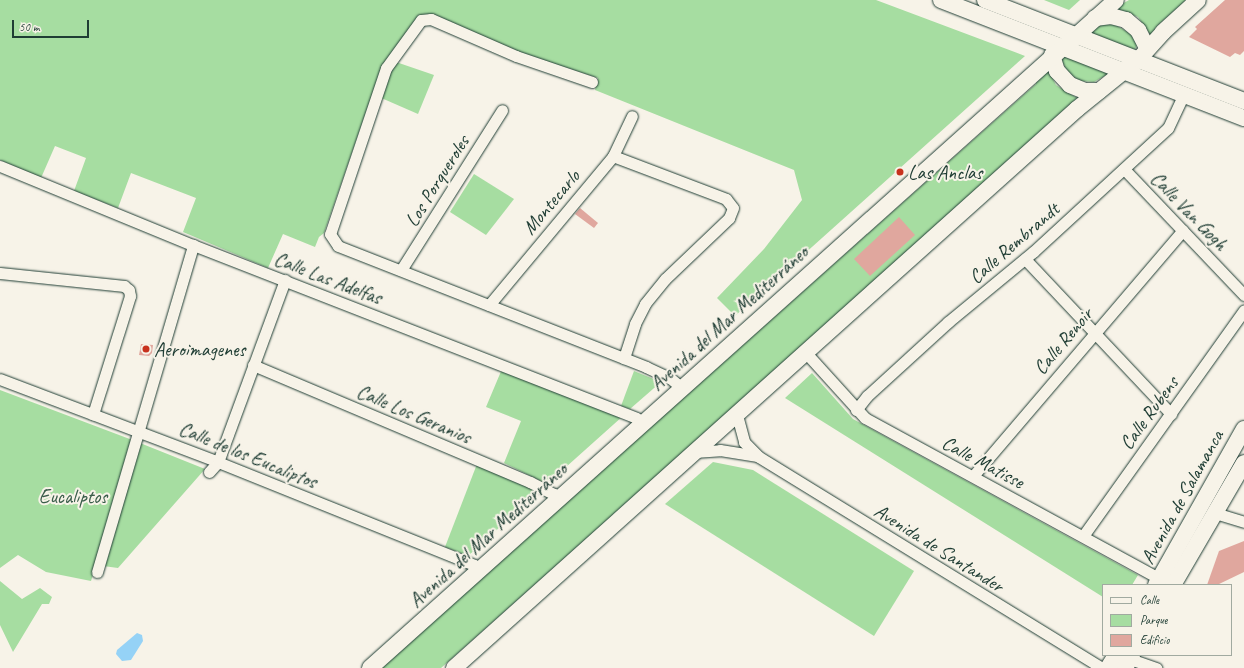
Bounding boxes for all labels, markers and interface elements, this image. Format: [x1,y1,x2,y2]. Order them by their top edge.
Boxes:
scale bar [14,12,91,38]
text: 50 m [19,19,39,35]
street label: Los Porqueroles [400,131,474,231]
place label: Las Anclas [908,160,982,184]
street label: Montecarlo [517,165,585,239]
street label: Calle Van Gogh [1145,166,1233,256]
marker: Las Anclas [895,167,905,177]
street label: Calle Rembrandt [964,197,1064,289]
street label: Avenida del Mar Mediterráneo [645,240,813,396]
street label: Calle Las Adelfas [271,246,385,310]
street label: Calle Renoir [1028,303,1098,379]
place label: Aeroimagenes [154,337,245,361]
marker: Aeroimagenes [141,344,151,354]
street label: Calle Rubens [1114,372,1184,454]
street label: Calle Los Geranios [353,379,475,449]
street label: Calle de los Eucaliptos [176,417,320,493]
street label: Avenida de Salamanca [1135,425,1229,569]
street label: Calle Matisse [938,430,1028,494]
street label: Avenida del Mar Mediterráneo [404,457,572,613]
park label: Eucaliptos [39,484,107,508]
street label: Avenida de Santander [870,499,1008,597]
legend [1102,584,1232,656]
text: Calle [1140,592,1159,608]
text: Parque [1140,612,1168,628]
text: Edificio [1140,632,1170,648]

